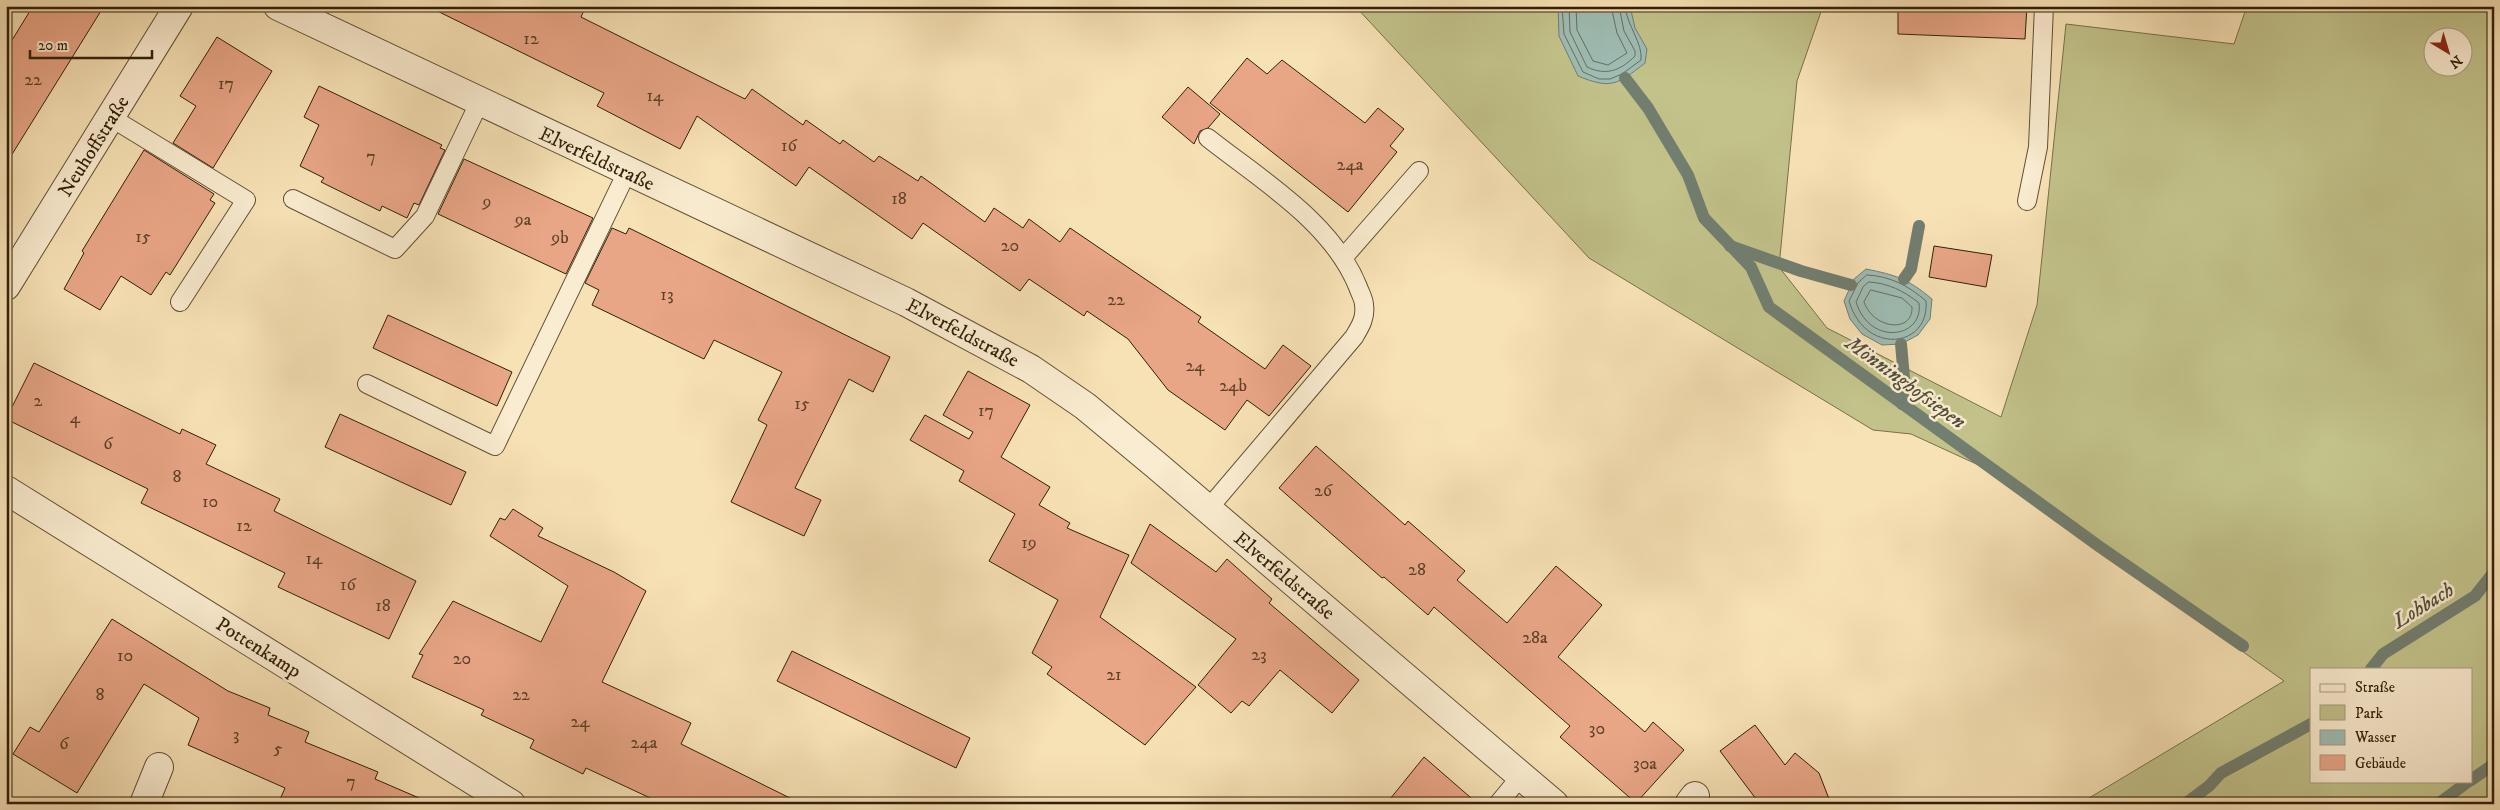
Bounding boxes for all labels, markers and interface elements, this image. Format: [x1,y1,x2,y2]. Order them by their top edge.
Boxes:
scale bar [30,28,152,60]
house number: 12 [523,28,539,50]
north arrow [2422,28,2472,78]
text: 20 m [38,36,68,55]
text: N [2445,51,2465,72]
house number: 22 [24,69,42,91]
house number: 17 [218,73,234,95]
house number: 14 [647,85,664,107]
street label: Neuhoffstraße [53,92,135,202]
street label: Elverfeldstraße [535,122,658,197]
house number: 16 [781,135,798,157]
house number: 7 [366,146,376,168]
house number: 24a [1337,154,1364,176]
house number: 18 [891,188,907,210]
house number: 9 [482,191,491,213]
house number: 9a [514,209,532,231]
house number: 15 [135,226,151,248]
house number: 9b [550,227,569,249]
house number: 20 [1001,235,1019,257]
house number: 13 [660,284,674,306]
house number: 22 [1107,289,1125,311]
street label: Elverfeldstraße [901,293,1023,374]
water label: Mönninghofsiepen [1839,329,1971,435]
house number: 24 [1185,355,1205,377]
house number: 24b [1219,375,1247,397]
house number: 2 [34,390,43,412]
house number: 15 [794,393,810,415]
house number: 17 [978,400,994,422]
house number: 4 [70,407,81,429]
house number: 6 [103,433,113,455]
house number: 8 [172,466,182,488]
house number: 26 [1314,480,1333,502]
house number: 10 [202,491,218,513]
house number: 12 [236,515,252,537]
street label: Elverfeldstraße [1228,527,1340,626]
house number: 19 [1021,532,1037,554]
house number: 14 [306,548,323,570]
house number: 28 [1408,559,1426,581]
house number: 16 [340,574,357,596]
water label: Lohbach [2387,577,2459,635]
house number: 18 [375,595,391,617]
street label: Pottenkamp [211,612,306,684]
house number: 28a [1522,627,1548,649]
house number: 23 [1251,644,1267,666]
house number: 10 [117,645,133,667]
house number: 20 [453,648,471,670]
house number: 21 [1106,664,1122,686]
legend [2310,668,2472,782]
text: Straße [2355,678,2395,697]
house number: 8 [95,684,105,706]
house number: 22 [512,684,530,706]
text: Park [2355,704,2384,723]
house number: 24 [570,711,590,733]
house number: 30 [1589,718,1605,740]
house number: 3 [233,724,239,746]
text: Wasser [2354,728,2396,747]
house number: 24a [631,732,658,754]
house number: 6 [59,733,69,755]
house number: 5 [274,738,283,760]
house number: 30a [1633,753,1657,775]
text: Gebäude [2355,754,2406,773]
house number: 7 [346,771,356,793]

